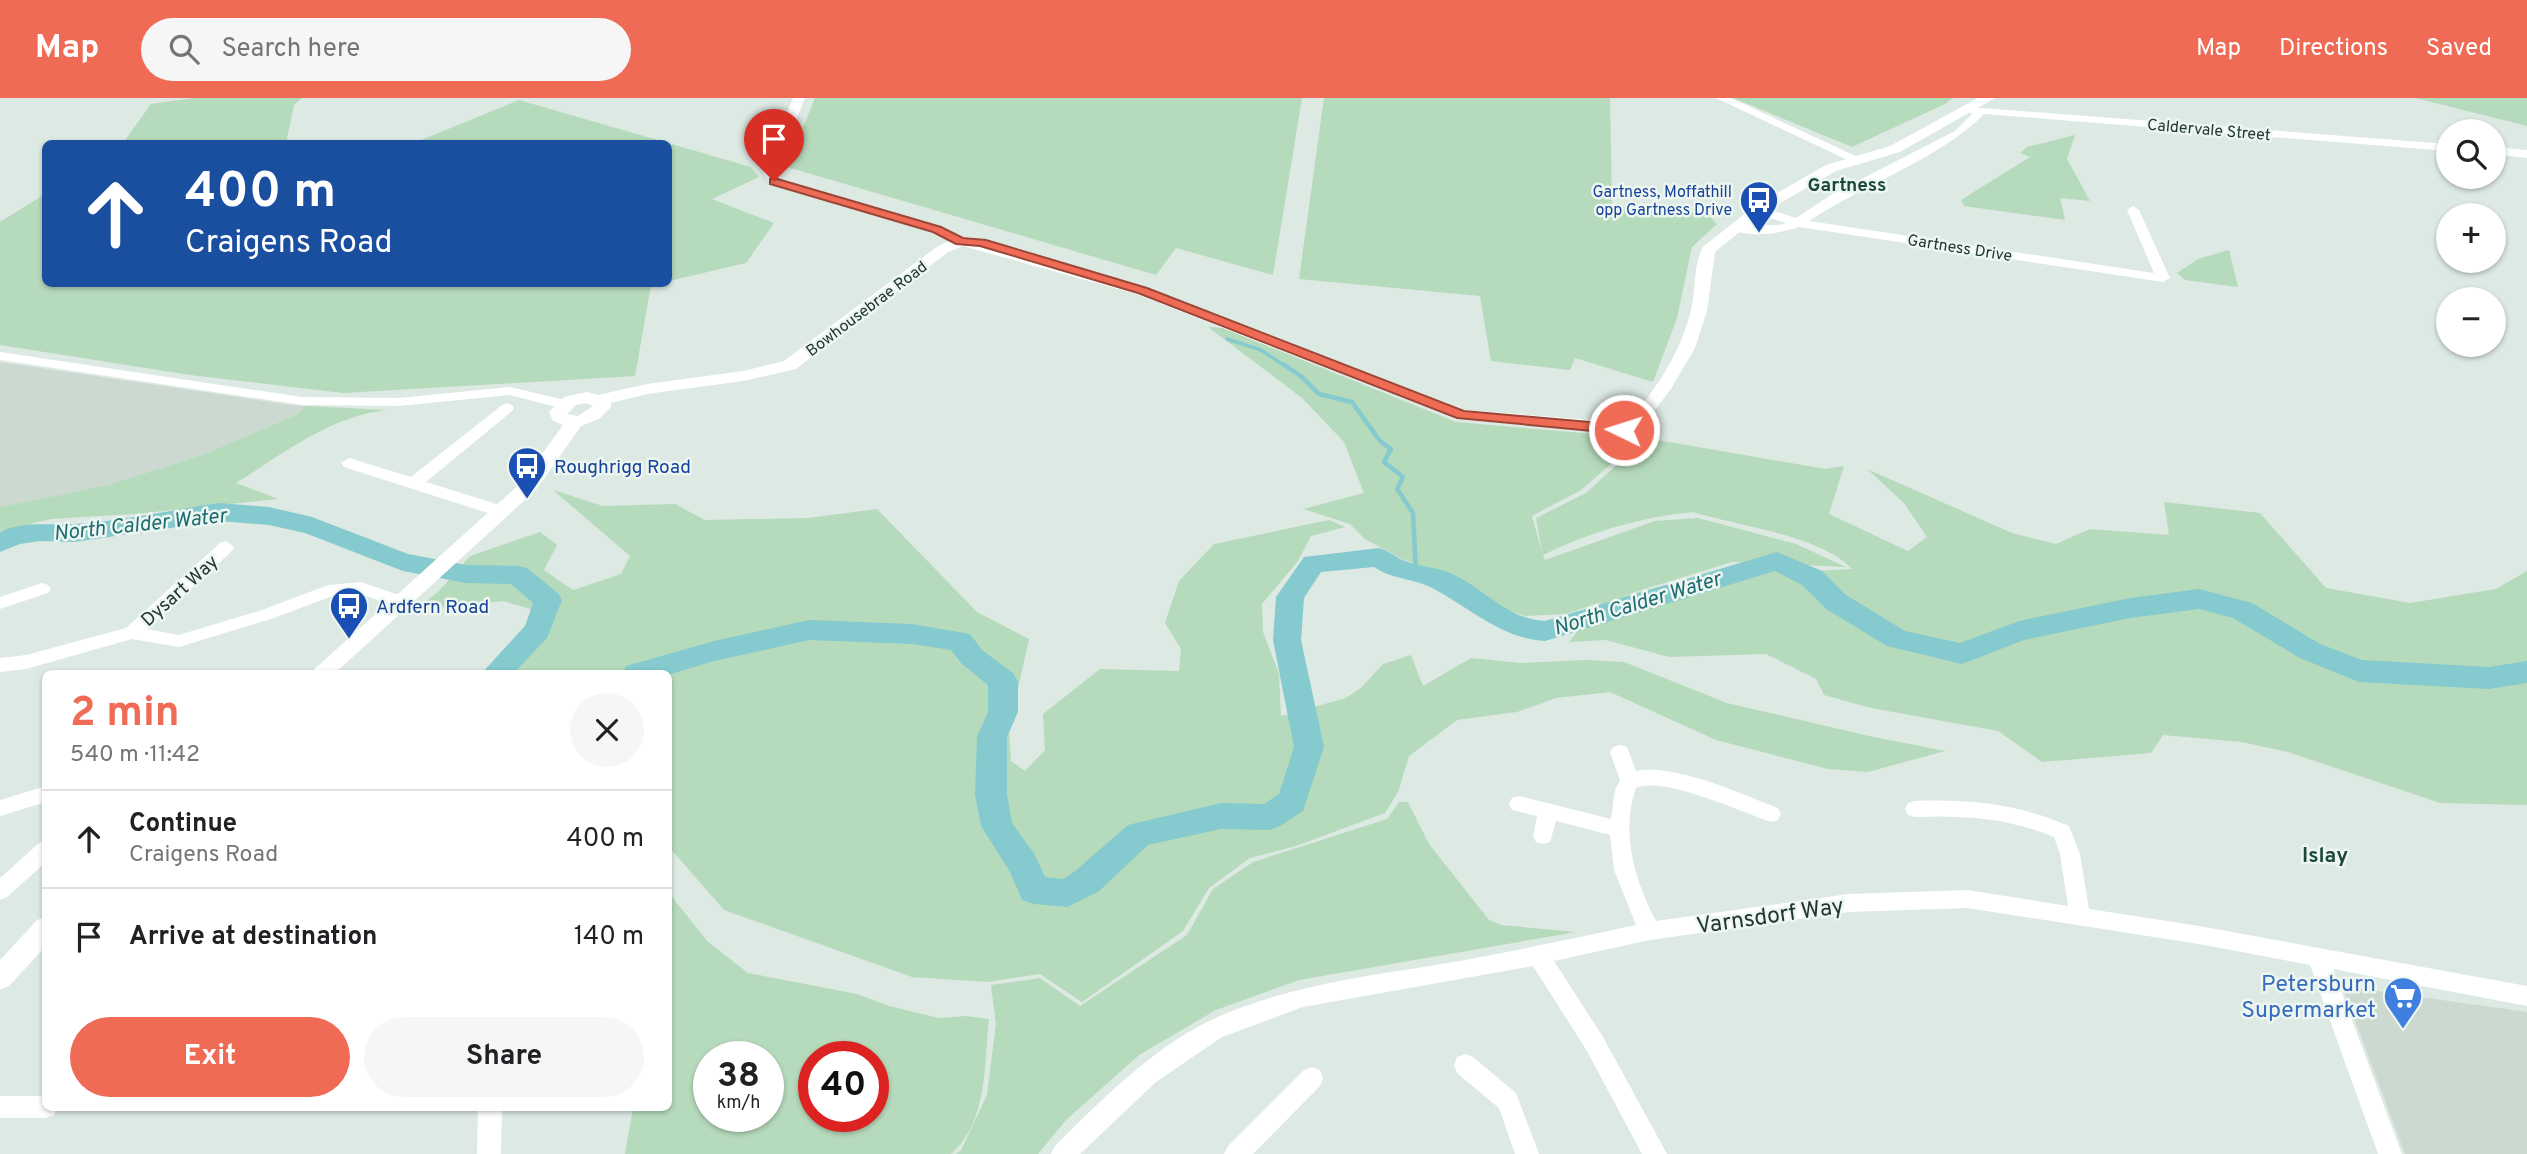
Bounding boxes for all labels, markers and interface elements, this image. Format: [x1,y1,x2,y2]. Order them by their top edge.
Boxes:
search box [141,18,631,81]
text: Map [35,28,99,70]
icon: search [165,30,203,68]
text: Search here [221,33,360,66]
text: Map [2196,34,2241,64]
text: Directions [2279,34,2388,64]
text: Saved [2426,34,2492,64]
pin [744,109,804,181]
street label: Caldervale Street [2146,116,2271,146]
map controls [2436,119,2506,357]
button: search [2436,119,2506,189]
icon: arrive [755,120,793,158]
text: 400 m [185,163,336,225]
icon: ahead [70,168,161,259]
district label: Gartness [1808,174,1886,198]
bus stop icon: Gartness, Moffathill opp Gartness Drive [1738,179,1780,234]
place label: Gartness, Moffathill opp Gartness Drive [1592,183,1732,221]
button: + [2436,203,2506,273]
text: Craigens Road [185,224,393,264]
street label: Gartness Drive [1906,231,2014,267]
street label: Bowhousebrae Road [803,257,932,362]
button: − [2436,287,2506,357]
position arrow [1587,393,1661,467]
bus stop icon: Roughrigg Road [506,445,548,500]
place label: Roughrigg Road [554,456,691,480]
water label: North Calder Water [52,503,230,548]
street label: Dysart Way [137,551,224,632]
water label: North Calder Water [1550,566,1726,643]
bus stop icon: Ardfern Road [328,585,370,640]
place label: Ardfern Road [376,596,489,620]
text: 2 min [70,688,180,741]
button: close [570,693,644,767]
text: 540 m · 11:42 [70,741,200,770]
text: Continue [129,808,237,841]
icon: ahead [70,820,108,858]
text: 400 m [567,823,644,856]
text: Craigens Road [129,841,278,870]
district label: Islay [2302,843,2348,870]
street label: Varnsdorf Way [1695,893,1846,942]
icon: arrive [70,918,108,956]
text: Arrive at destination [129,921,377,954]
text: 140 m [574,921,644,954]
place label: Petersburn Supermarket [2241,971,2376,1026]
supermarket icon: Petersburn Supermarket [2382,975,2424,1030]
button: Exit [70,1017,350,1097]
button: Share [364,1017,644,1097]
speed limit sign: 40 [798,1041,889,1132]
text: 38 [717,1055,760,1099]
text: km/h [717,1092,760,1115]

